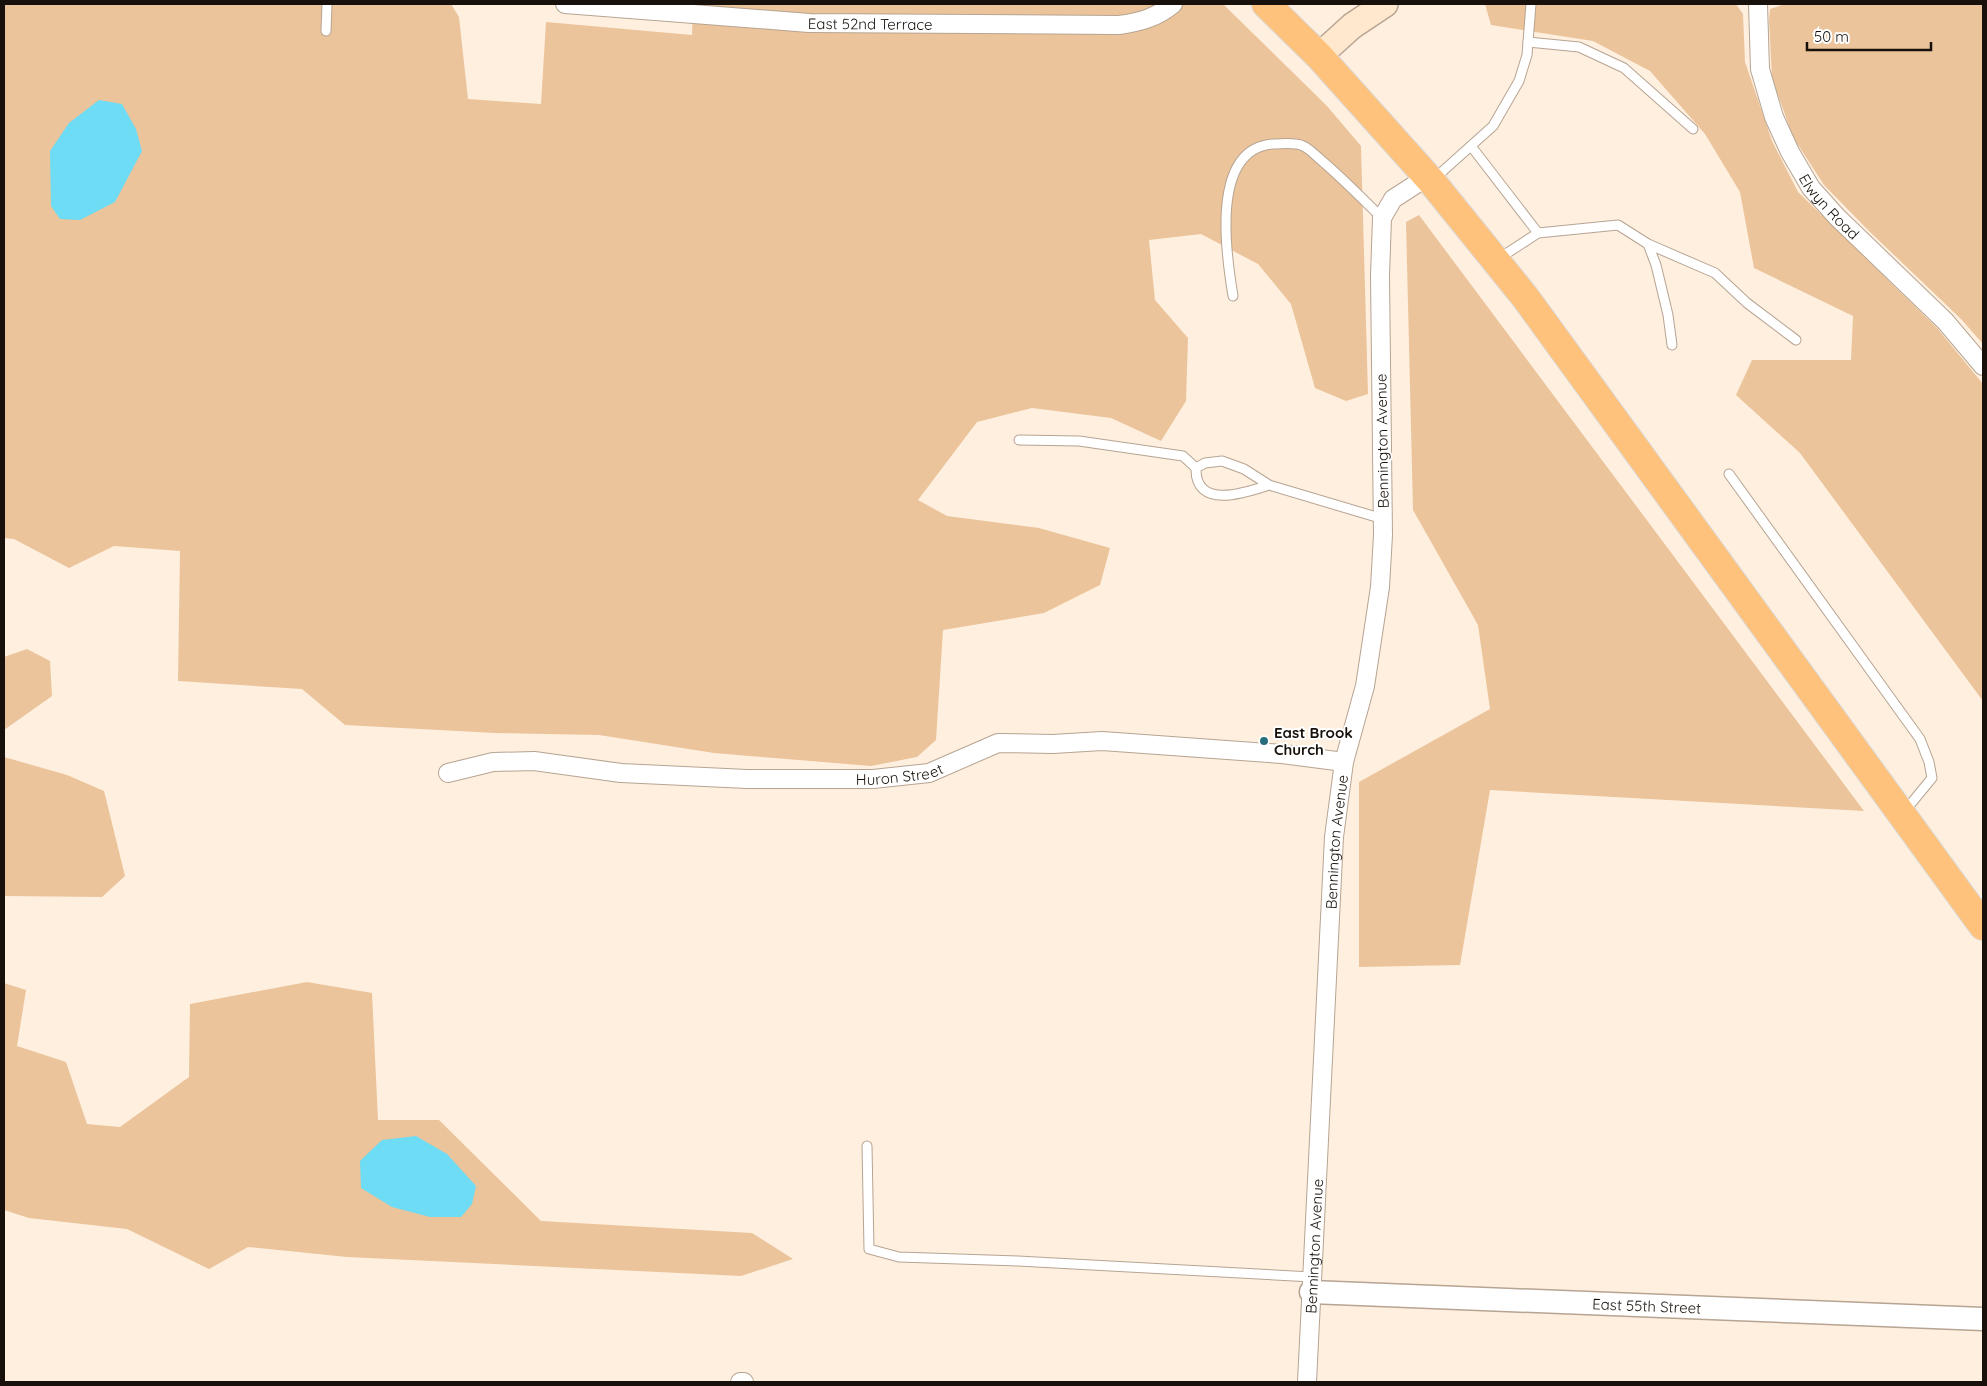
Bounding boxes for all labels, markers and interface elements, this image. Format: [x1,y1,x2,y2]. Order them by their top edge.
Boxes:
street label: East 52nd Terrace [808,13,933,33]
scale bar [1807,20,1931,52]
text: 50 m [1814,27,1849,46]
street label: Elwyn Road [1795,170,1864,243]
street label: Bennington Avenue [1371,373,1393,509]
place label: East Brook Church [1274,723,1353,759]
marker: East Brook Church [1258,735,1270,747]
street label: Huron Street [856,759,946,789]
street label: Bennington Avenue [1321,773,1352,910]
street label: Bennington Avenue [1301,1178,1327,1314]
street label: East 55th Street [1592,1294,1702,1317]

